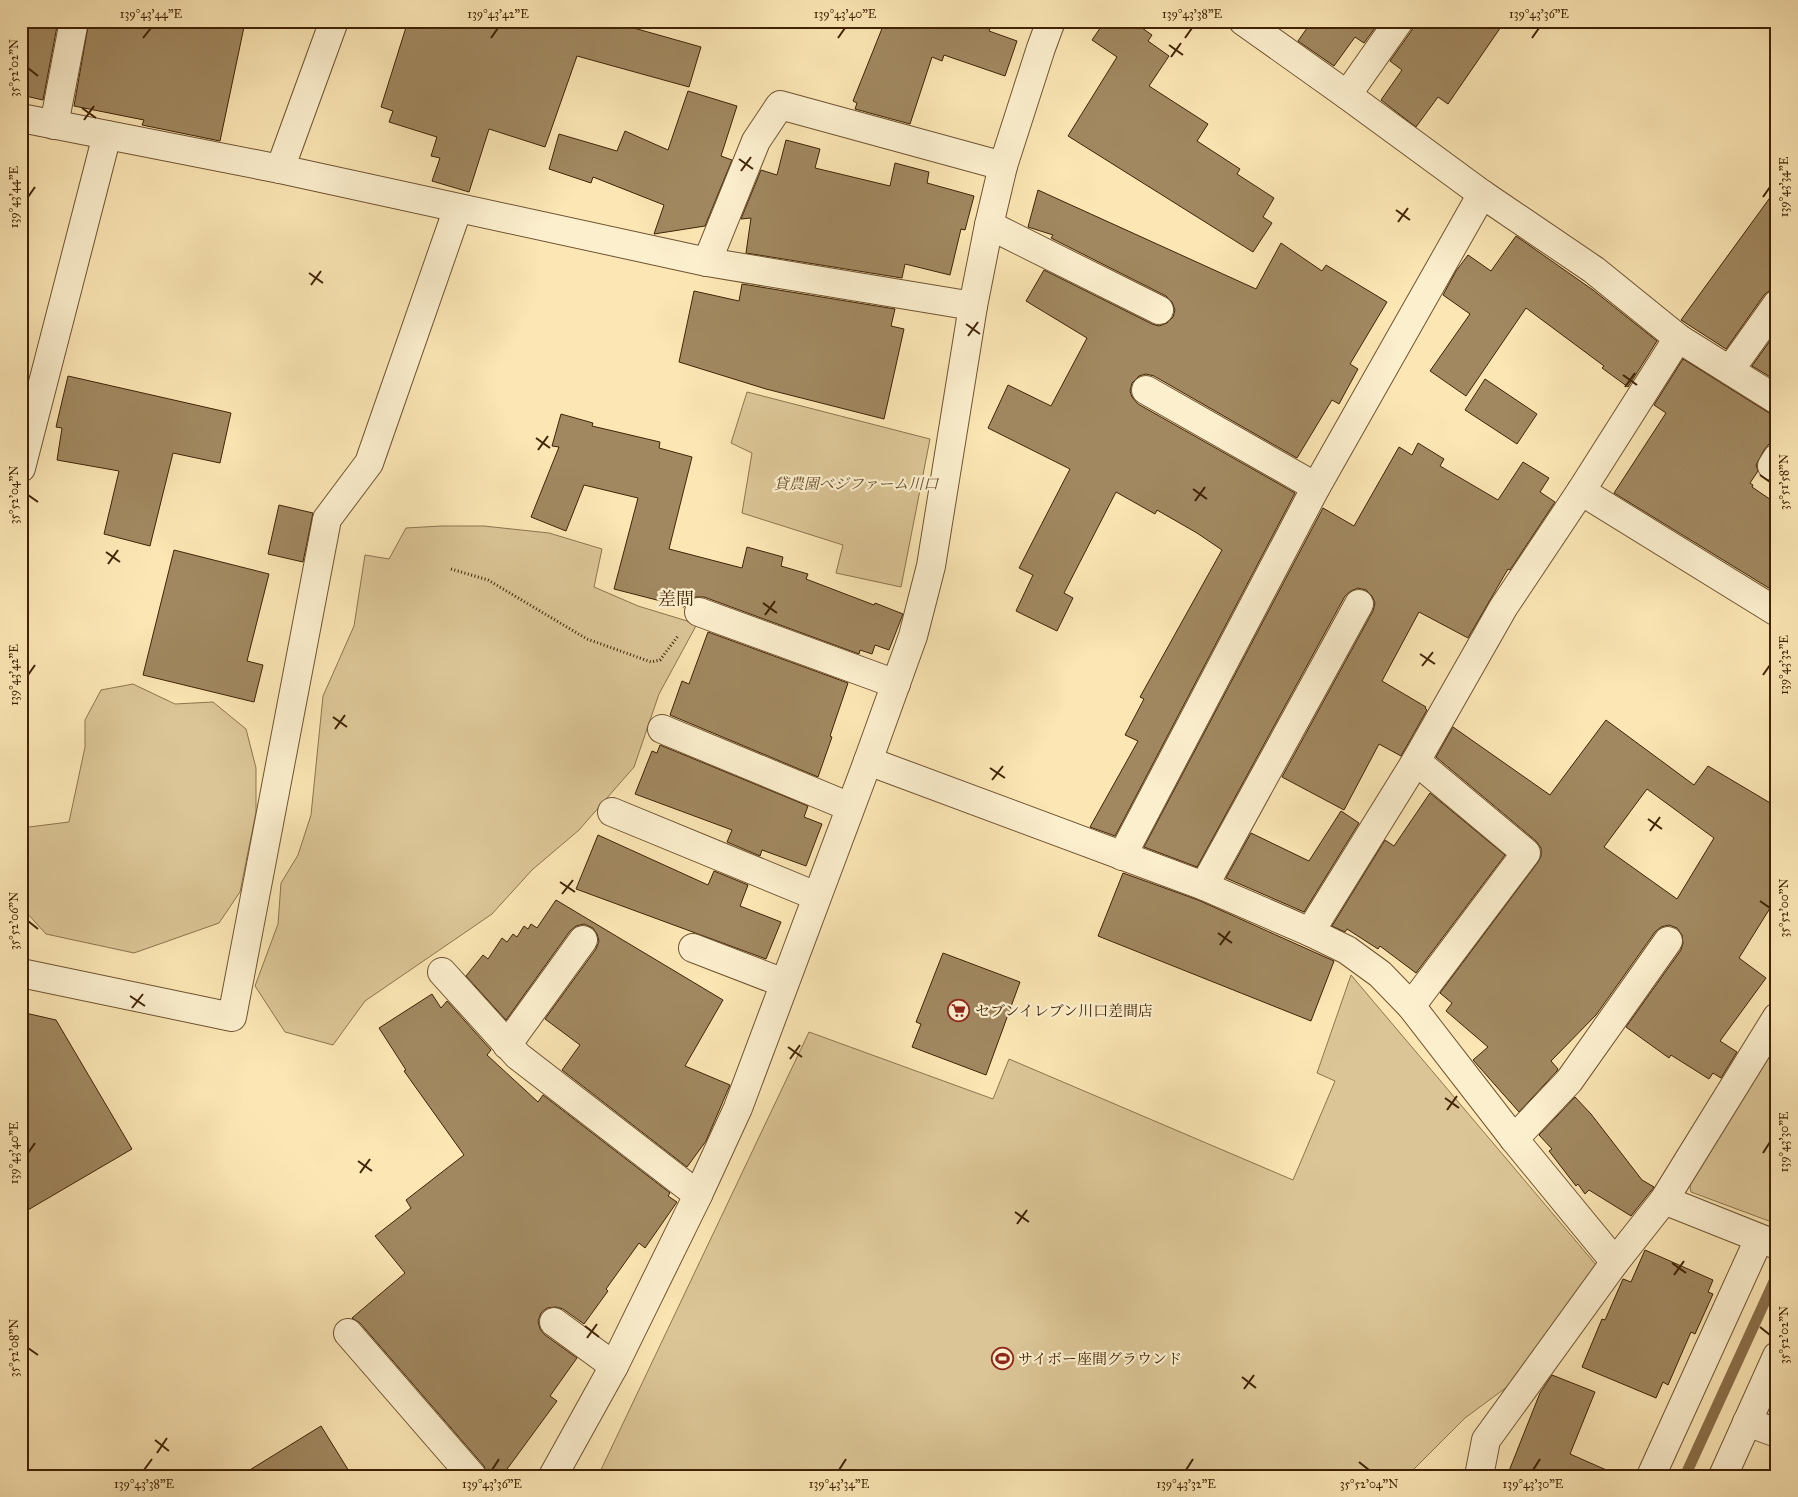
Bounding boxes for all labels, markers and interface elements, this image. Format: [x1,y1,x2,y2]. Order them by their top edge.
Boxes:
text: 139°43'44"E [120,7,183,21]
text: 139°43'42"E [467,7,529,21]
text: 139°43'40"E [814,7,877,21]
text: 139°43'38"E [1162,7,1222,21]
text: 139°43'36"E [1509,7,1569,21]
text: 35°52'02"N [7,39,21,97]
text: 139°43'34"E [1777,156,1791,217]
text: 139°43'44"E [7,165,21,228]
text: 35°51'58"N [1777,454,1791,510]
text: 35°52'04"N [7,466,21,524]
park label: 貸農園ベジファーム川口 [774,475,939,493]
district label: 差間 [658,588,694,610]
text: 139°43'32"E [1777,635,1791,695]
text: 139°43'42"E [7,644,21,706]
text: 35°52'00"N [1777,879,1791,937]
text: 35°52'06"N [7,892,21,950]
supermarket icon: セブンイレブン川口差間店 [947,999,971,1023]
place label: セブンイレブン川口差間店 [975,1002,1153,1020]
text: 139°43'30"E [1777,1111,1791,1172]
text: 139°43'40"E [7,1121,21,1184]
text: 35°52'02"N [1777,1306,1791,1364]
text: 35°52'08"N [7,1319,21,1377]
sports icon: サイボー座間グラウンド [990,1347,1014,1371]
place label: サイボー座間グラウンド [1018,1350,1182,1368]
text: 139°43'38"E [114,1477,174,1491]
text: 139°43'36"E [462,1477,522,1491]
text: 139°43'34"E [809,1477,870,1491]
text: 139°43'32"E [1156,1477,1216,1491]
text: 35°52'04"N [1340,1477,1398,1491]
text: 139°43'30"E [1503,1477,1564,1491]

